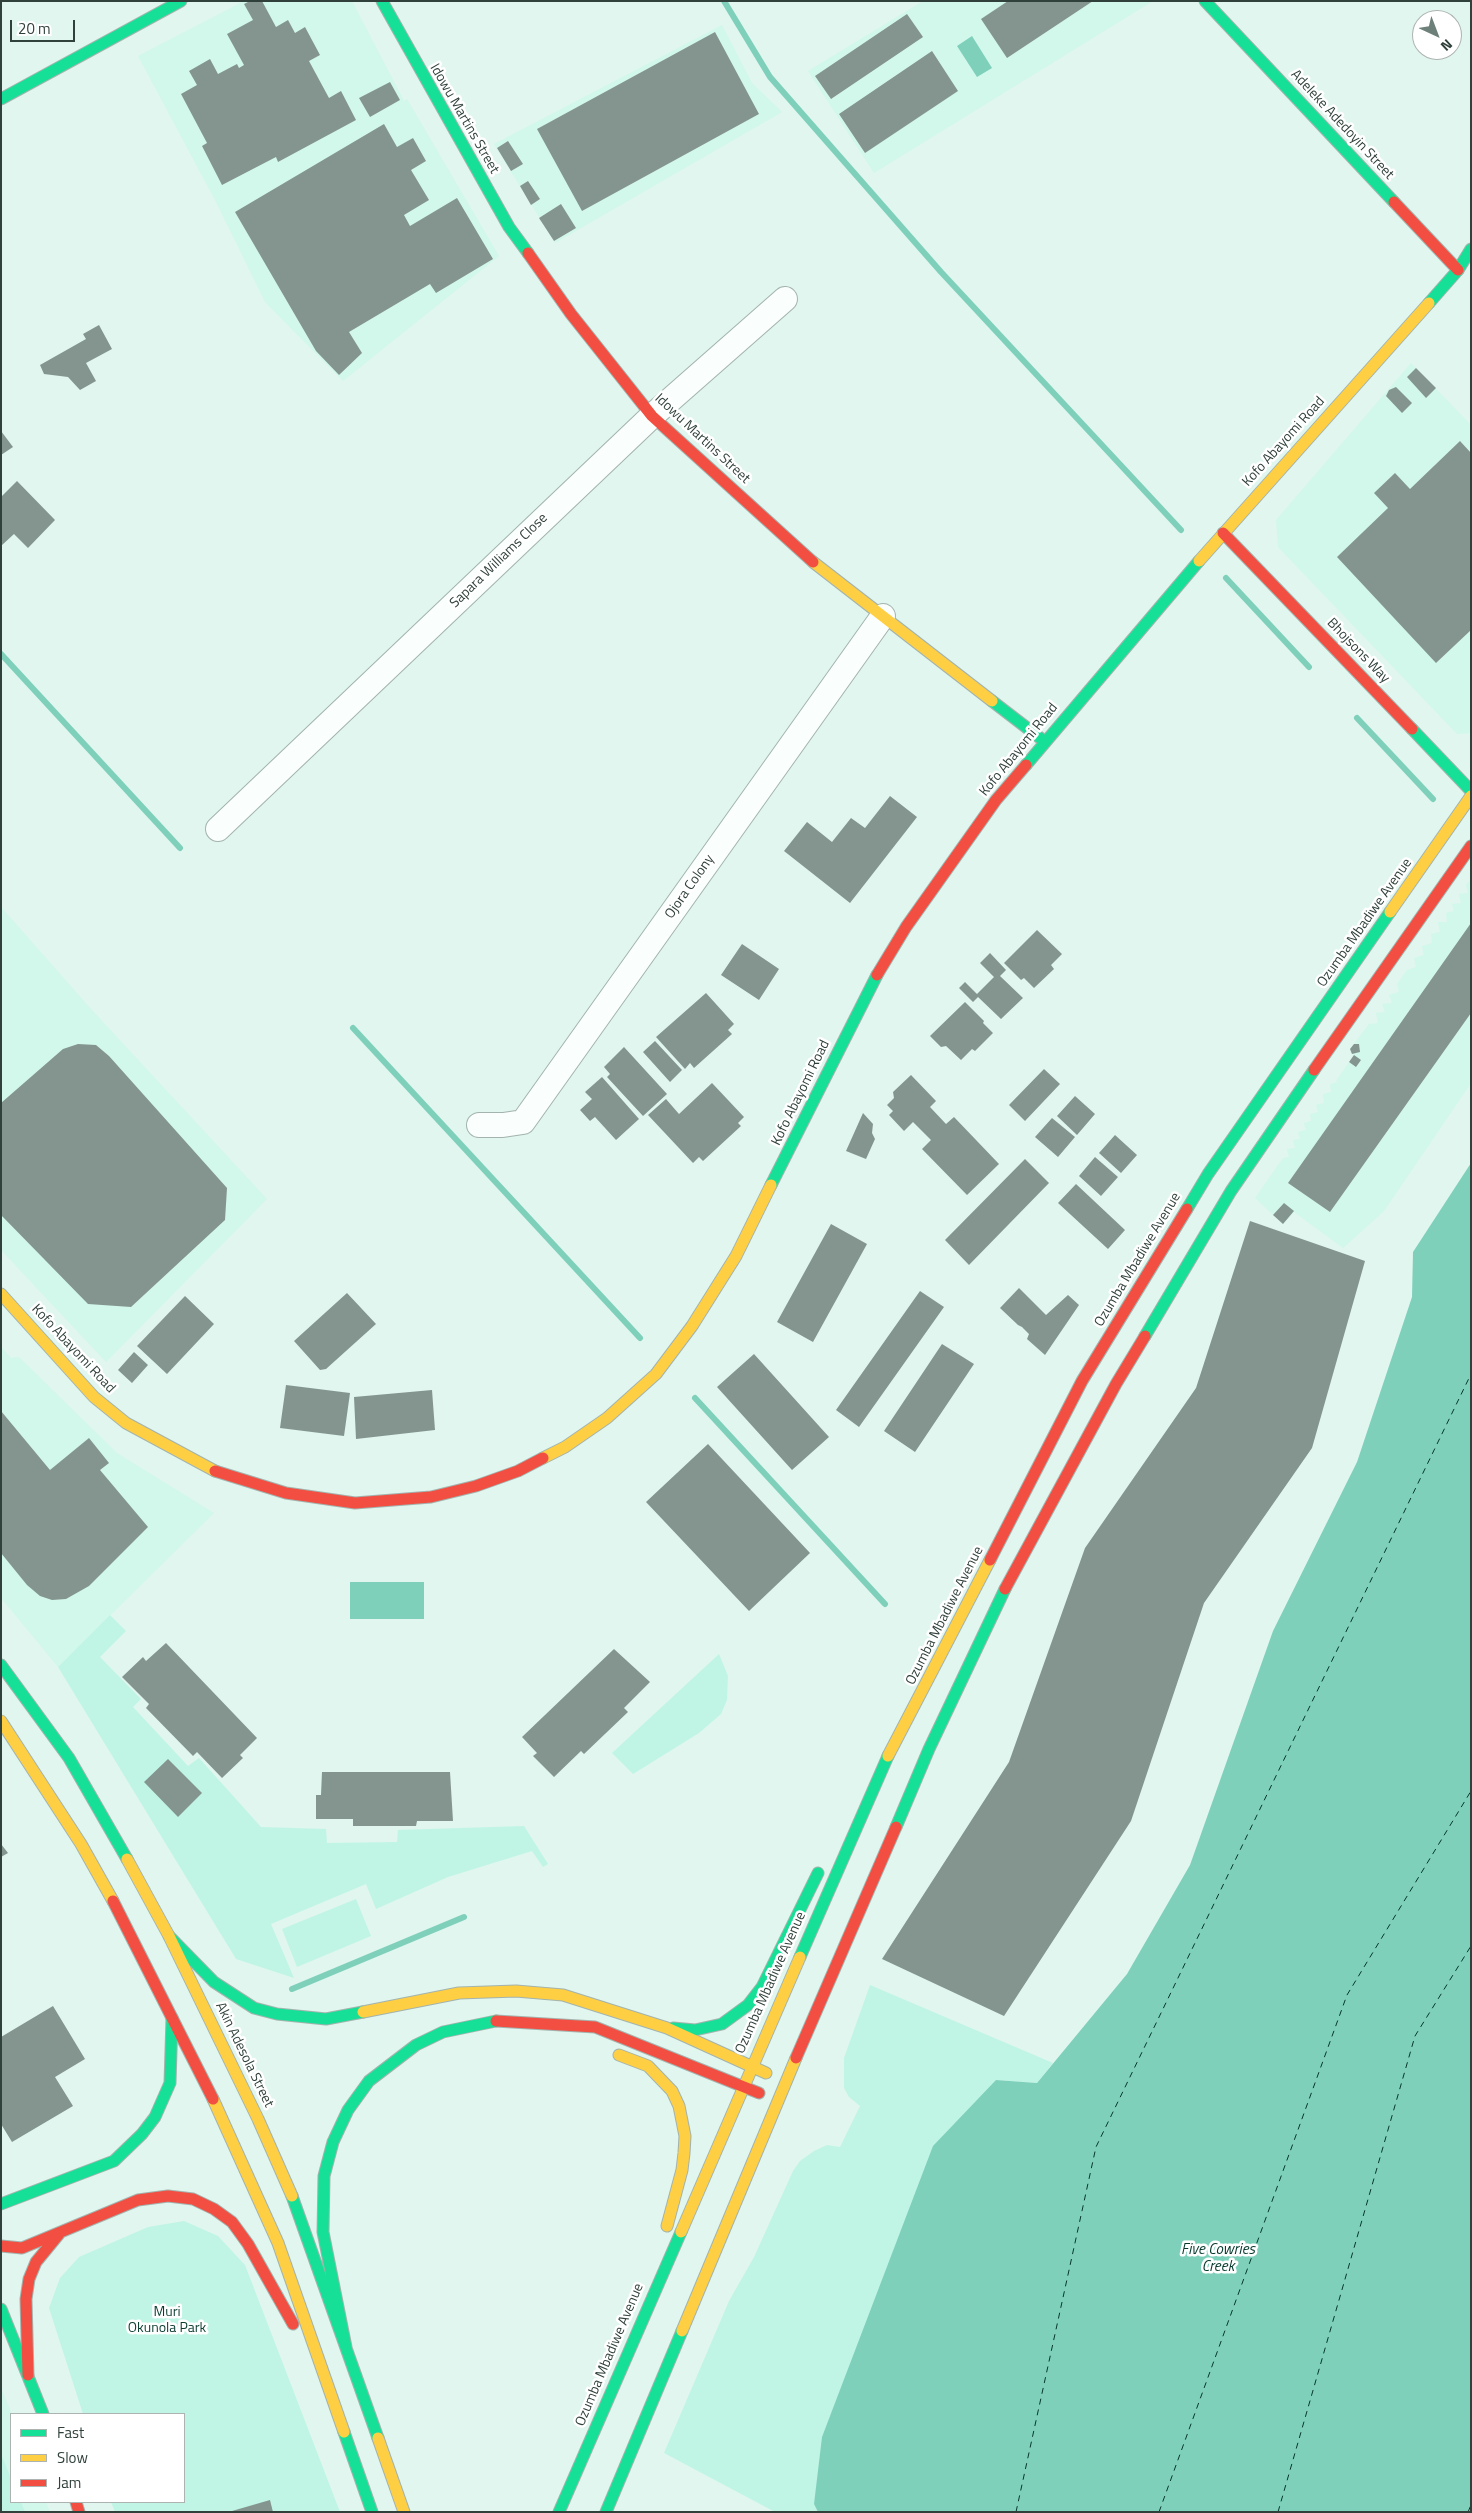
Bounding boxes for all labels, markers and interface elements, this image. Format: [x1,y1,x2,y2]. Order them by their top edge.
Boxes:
scale bar [12,10,78,42]
north arrow [1412,10,1462,60]
text: 20 m [18,17,51,40]
text: N [1436,35,1458,57]
street label: Idowu Martins Street [426,61,502,177]
street label: Adeleke Adedoyin Street [1287,67,1397,183]
street label: Idowu Martins Street [651,391,753,487]
street label: Kofo Abayomi Road [1239,394,1329,490]
street label: Sapara Williams Close [447,510,551,612]
street label: Bhojsons Way [1323,615,1393,687]
street label: Kofo Abayomi Road [976,700,1062,800]
street label: Ojora Colony [662,852,718,922]
street label: Ozumba Mbadiwe Avenue [1314,855,1416,991]
street label: Kofo Abayomi Road [768,1038,834,1148]
street label: Ozumba Mbadiwe Avenue [1091,1190,1185,1330]
street label: Kofo Abayomi Road [28,1301,118,1397]
street label: Ozumba Mbadiwe Avenue [903,1544,987,1688]
street label: Ozumba Mbadiwe Avenue [732,1910,810,2056]
street label: Akin Adesola Street [211,2000,277,2110]
water label: Five Cowries Creek [1181,2241,1255,2276]
street label: Ozumba Mbadiwe Avenue [572,2281,648,2429]
park label: Muri Okunola Park [128,2305,206,2338]
legend [10,2413,185,2503]
text: Fast [57,2421,84,2444]
text: Slow [57,2446,88,2469]
text: Jam [57,2471,81,2494]

